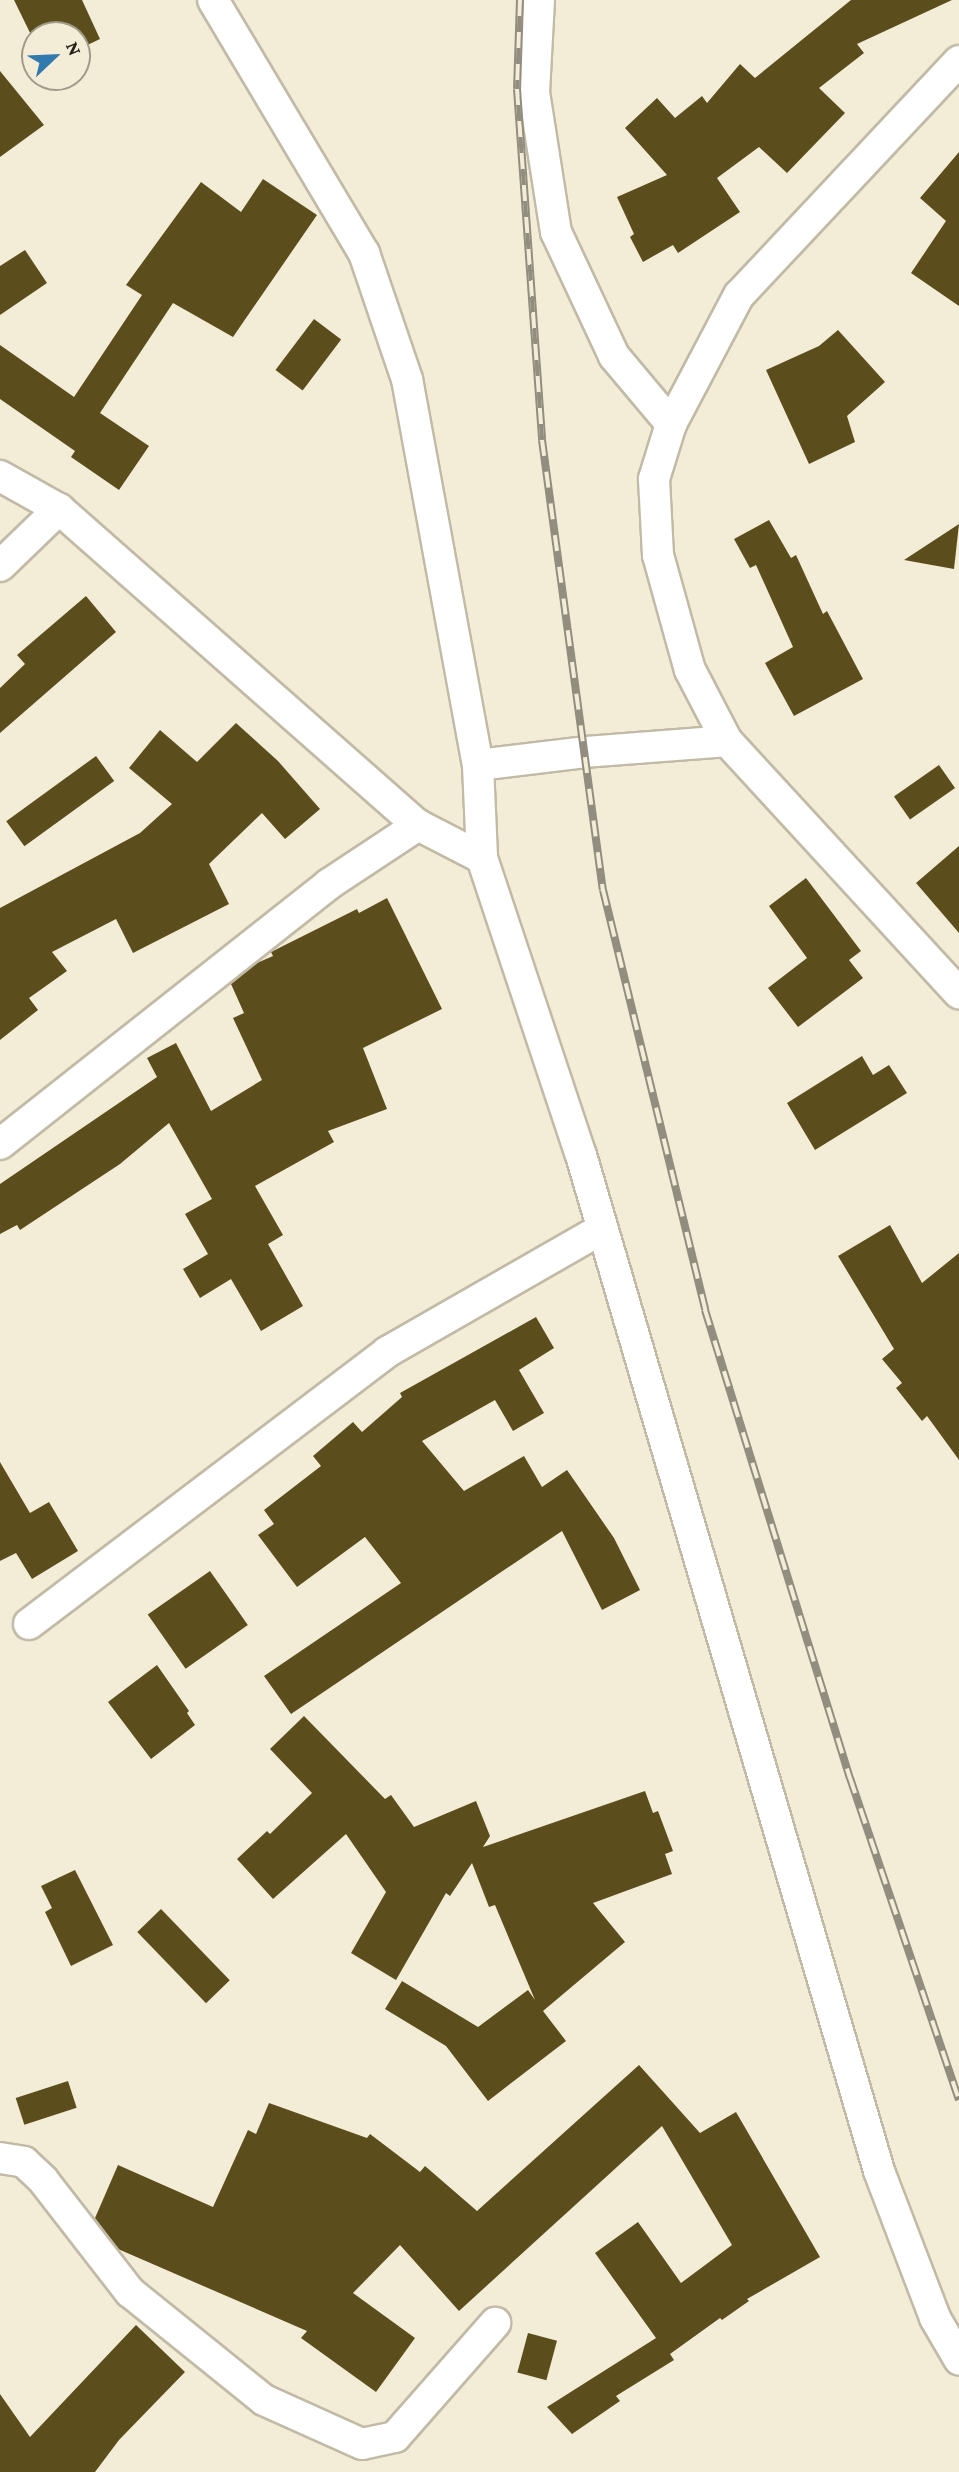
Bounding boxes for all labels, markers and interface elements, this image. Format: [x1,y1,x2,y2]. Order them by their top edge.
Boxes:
north arrow [21,21,91,91]
text: N [62,38,86,58]

